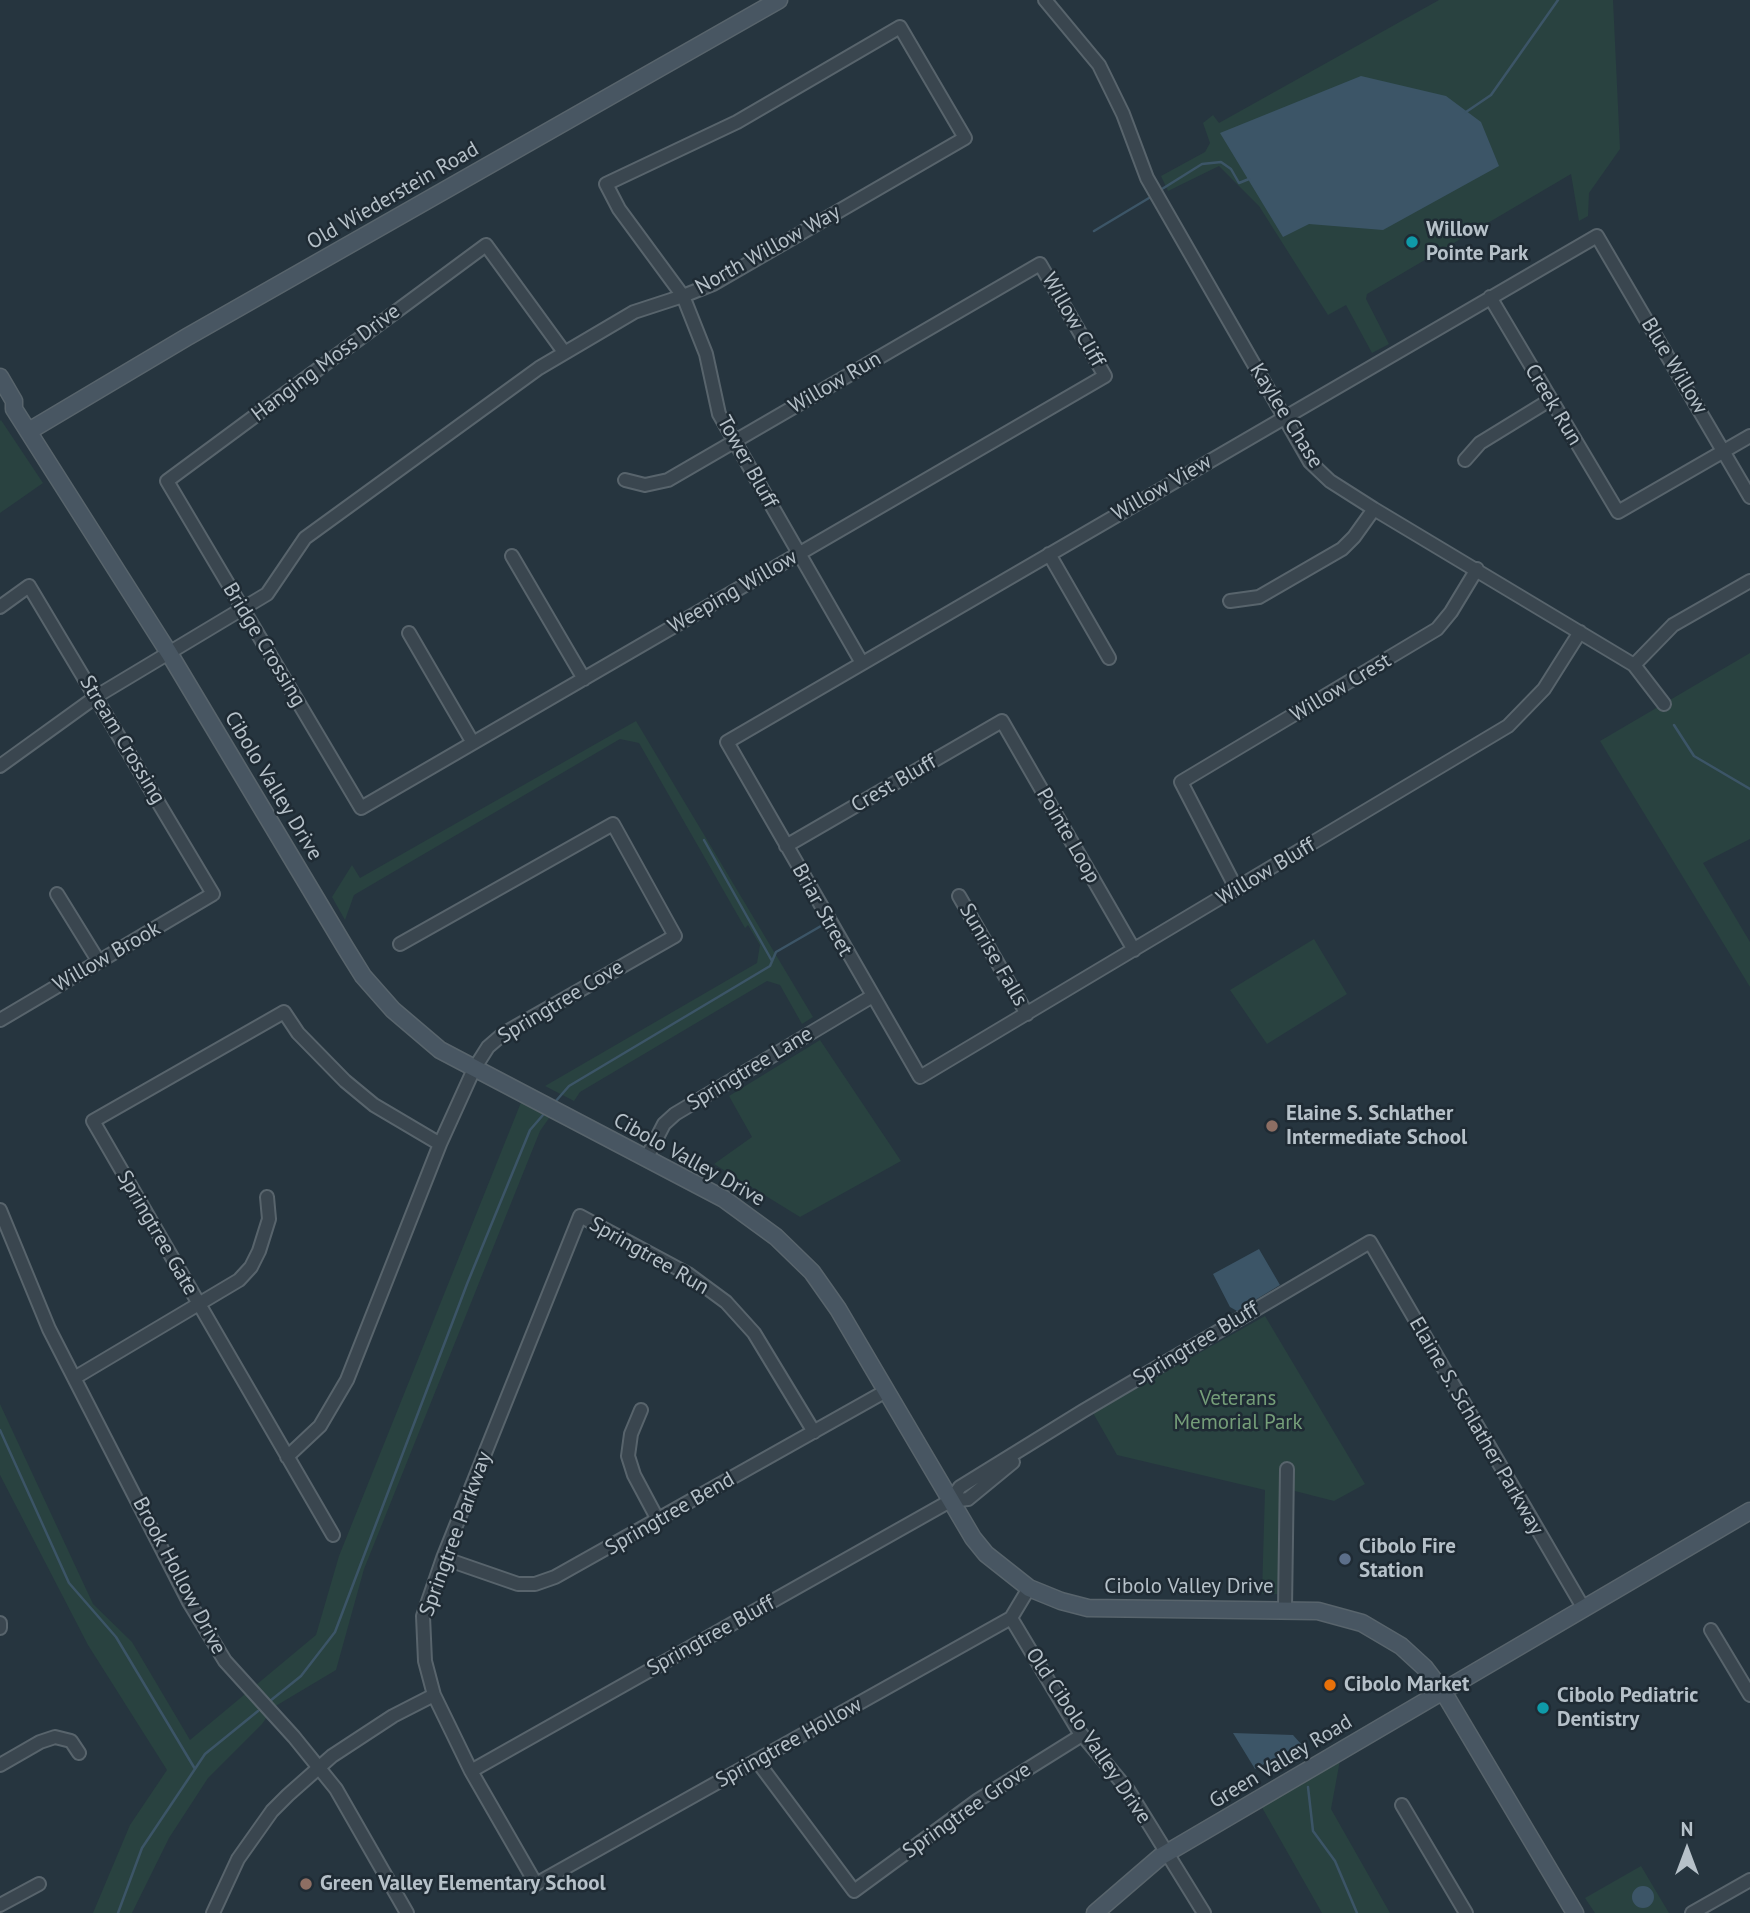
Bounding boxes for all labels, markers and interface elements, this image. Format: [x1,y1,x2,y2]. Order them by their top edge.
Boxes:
street label: Old Wiederstein Road [303,137,483,255]
street label: North Willow Way [691,200,845,300]
place label: Willow Pointe Park [1426,217,1528,267]
marker: Willow Pointe Park [1404,234,1420,250]
street label: Willow Cliff [1036,268,1110,372]
street label: Hanging Moss Drive [247,299,405,427]
street label: Blue Willow [1635,313,1713,419]
street label: Willow Run [784,346,886,420]
street label: Kaylee Chase [1244,359,1328,473]
street label: Creek Run [1519,360,1587,450]
street label: Tower Bluff [711,411,783,513]
street label: Willow View [1108,449,1216,527]
street label: Weeping Willow [664,545,802,639]
street label: Bridge Crossing [217,579,311,711]
street label: Willow Crest [1286,648,1396,728]
street label: Stream Crossing [74,671,170,809]
street label: Cibolo Valley Drive [219,707,327,865]
street label: Crest Bluff [847,750,941,818]
street label: Pointe Loop [1031,784,1105,888]
street label: Willow Bluff [1212,833,1320,911]
street label: Briar Street [786,859,858,961]
street label: Sunrise Falls [954,899,1032,1011]
street label: Willow Brook [49,916,165,998]
street label: Springtree Cove [494,955,628,1049]
street label: Springtree Lane [683,1022,817,1116]
place label: Elaine S. Schlather Intermediate School [1286,1101,1467,1151]
street label: Cibolo Valley Drive [609,1108,769,1212]
marker: Elaine S. Schlather Intermediate School [1264,1118,1280,1134]
street label: Springtree Gate [111,1166,203,1300]
street label: Springtree Run [585,1212,713,1300]
street label: Springtree Bluff [1129,1297,1263,1391]
street label: Elaine S. Schlather Parkway [1403,1313,1549,1539]
park label: Veterans Memorial Park [1173,1386,1303,1436]
street label: Springtree Parkway [415,1448,497,1620]
street label: Springtree Bend [601,1467,739,1561]
street label: Brook Hollow Drive [127,1493,231,1659]
place label: Cibolo Fire Station [1359,1534,1456,1584]
marker: Cibolo Fire Station [1337,1551,1353,1567]
street label: Cibolo Valley Drive [1104,1574,1274,1600]
street label: Springtree Bluff [643,1591,779,1681]
street label: Old Cibolo Valley Drive [1020,1643,1156,1829]
place label: Cibolo Market [1344,1672,1469,1698]
marker: Cibolo Market [1322,1677,1338,1693]
place label: Cibolo Pediatric Dentistry [1557,1683,1698,1733]
street label: Springtree Hollow [712,1692,866,1794]
marker: Cibolo Pediatric Dentistry [1535,1700,1551,1716]
street label: Green Valley Road [1205,1710,1357,1814]
street label: Springtree Grove [898,1757,1036,1865]
north arrow [1652,1815,1722,1885]
text: N [1681,1817,1693,1841]
place label: Green Valley Elementary School [320,1871,606,1897]
marker: Green Valley Elementary School [298,1876,314,1892]

